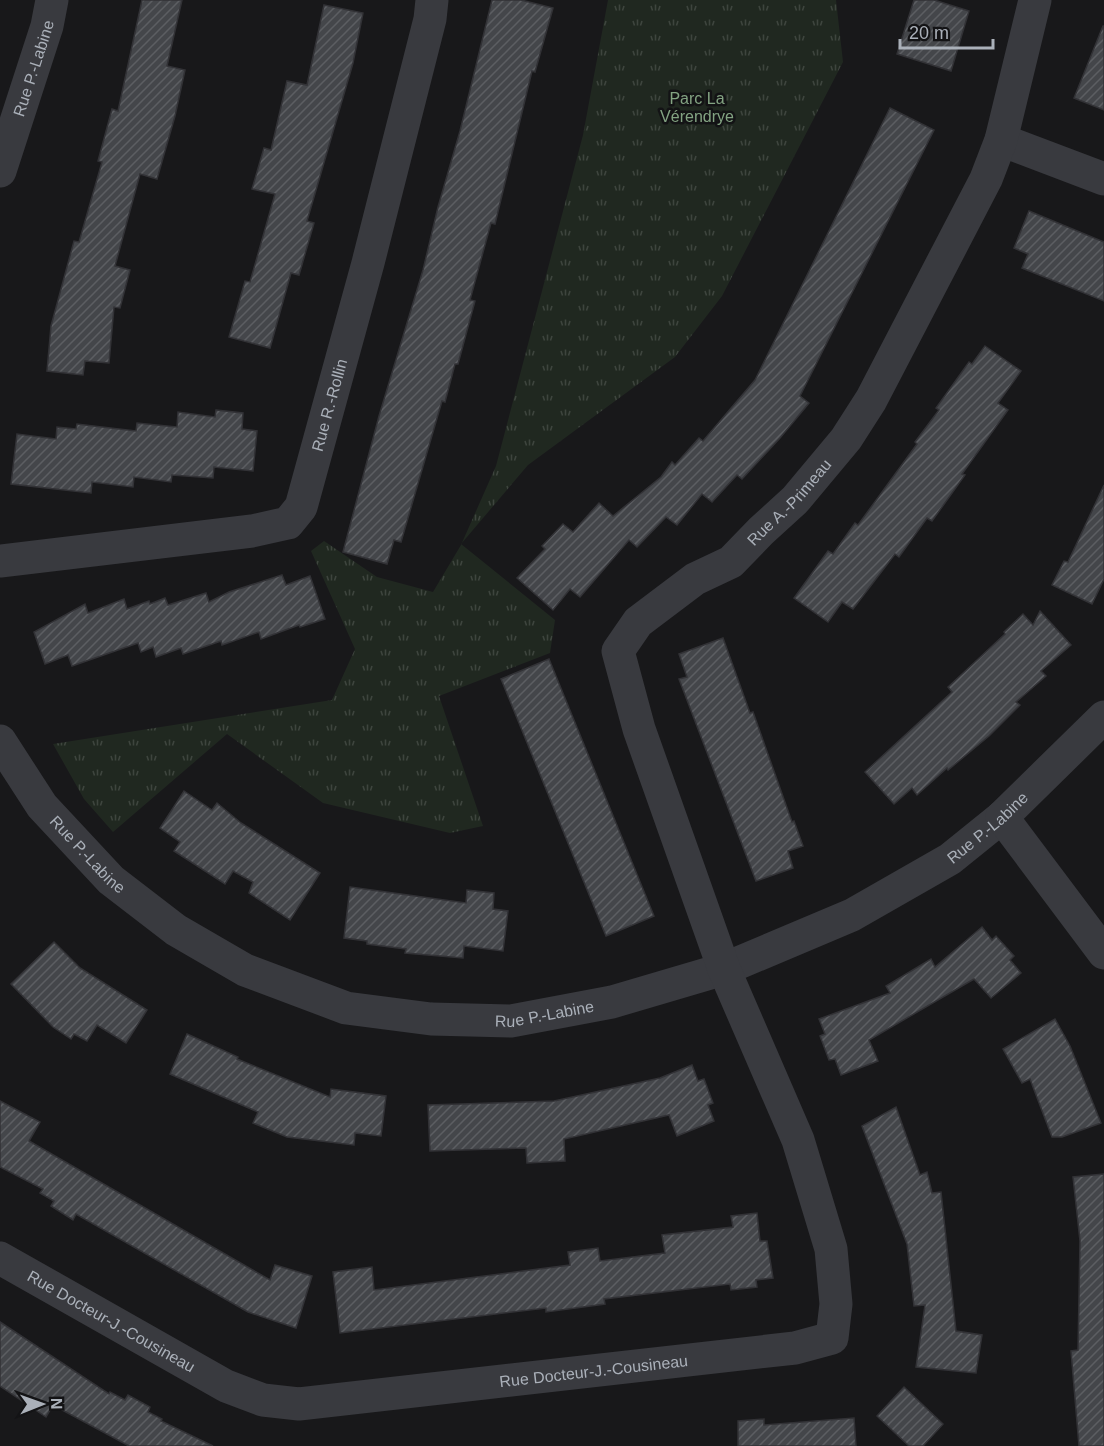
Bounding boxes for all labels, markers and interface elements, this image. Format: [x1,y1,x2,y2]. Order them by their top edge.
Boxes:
scale bar [900,12,993,50]
street label: Rue P.-Labine [10,19,57,119]
text: 20 m [909,23,949,43]
park label: Parc La Vérendrye [660,90,734,125]
street label: Rue R.-Rollin [309,357,350,453]
street label: Rue A.-Primeau [744,456,835,549]
street label: Rue P.-Labine [944,789,1031,867]
street label: Rue P.-Labine [47,813,128,897]
street label: Rue P.-Labine [495,998,595,1030]
street label: Rue Docteur-J.-Cousineau [24,1267,198,1376]
street label: Rue Docteur-J.-Cousineau [499,1352,689,1390]
north arrow [12,1374,72,1434]
text: N [48,1398,65,1410]

